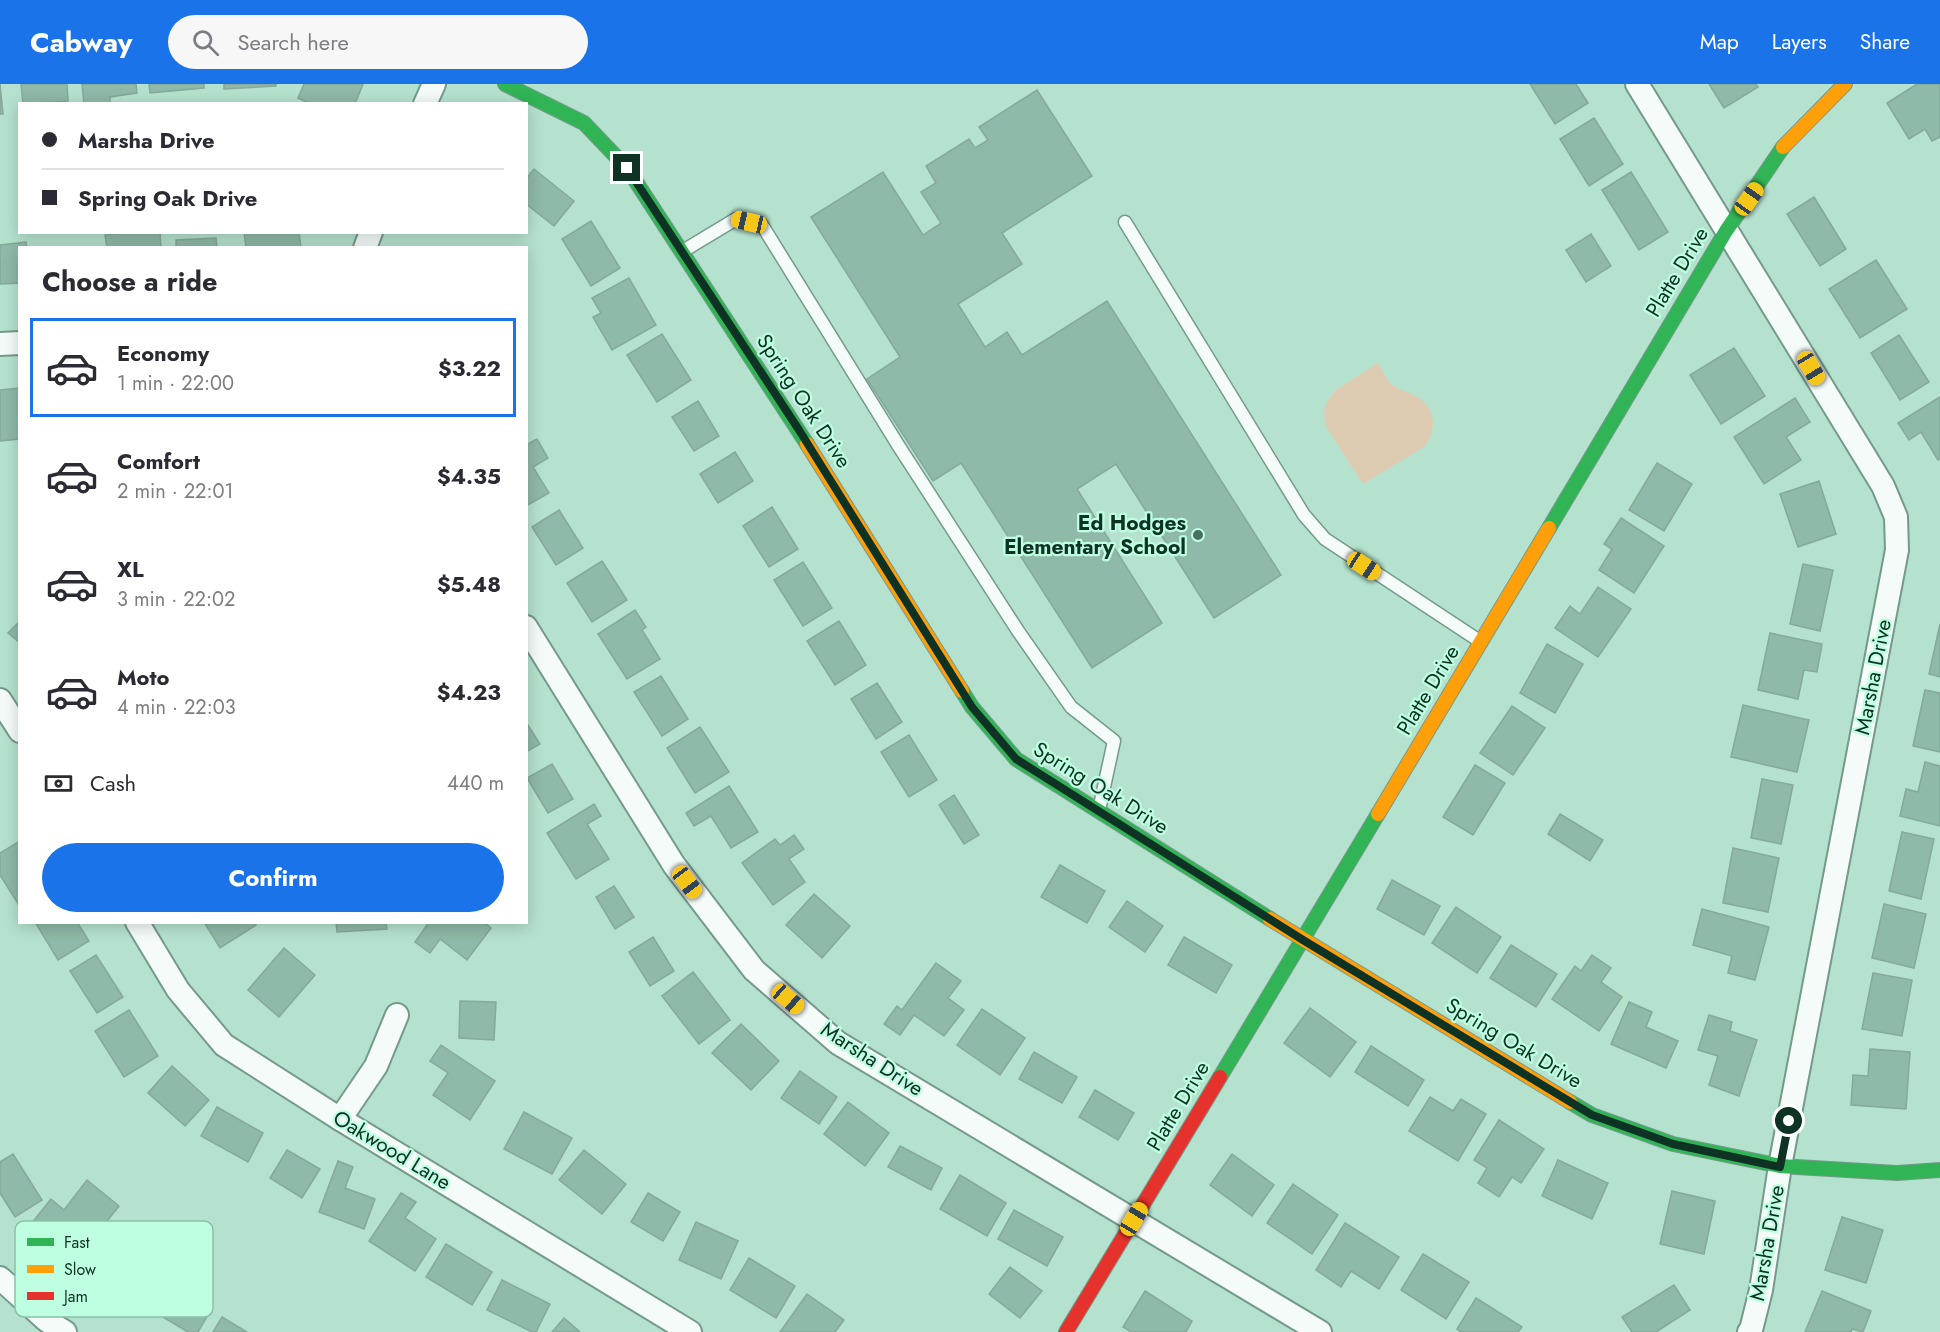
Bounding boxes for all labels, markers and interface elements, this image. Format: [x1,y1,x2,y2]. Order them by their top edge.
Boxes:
search box [168,15,588,69]
text: Cabway [30,22,132,63]
icon: search [189,26,222,59]
text: Search here [237,26,349,58]
text: Map [1700,27,1739,57]
text: Layers [1772,27,1827,57]
text: Share [1860,27,1910,57]
text: Marsha Drive [78,124,215,156]
route end [613,154,640,181]
car [1731,179,1767,219]
text: Spring Oak Drive [78,182,257,214]
car [729,209,769,235]
street label: Platte Drive [1638,221,1716,323]
text: Choose a ride [42,262,217,301]
street label: Spring Oak Drive [749,328,859,474]
text: Economy [117,337,209,369]
icon: car [45,341,99,395]
car [1794,348,1828,388]
text: $3.22 [438,352,501,384]
text: 1 min · 22:00 [117,369,234,398]
text: Comfort [117,445,200,477]
icon: car [45,449,99,503]
text: $4.35 [437,460,501,492]
text: 2 min · 22:01 [117,477,233,506]
place label: Ed Hodges Elementary School [1004,508,1186,562]
marker: Ed Hodges Elementary School [1191,528,1205,542]
car [1344,549,1384,583]
text: XL [117,553,144,585]
icon: car [45,557,99,611]
text: $5.48 [437,568,501,600]
text: 3 min · 22:02 [117,585,235,614]
street label: Marsha Drive [1847,617,1899,737]
street label: Platte Drive [1389,639,1467,741]
text: Moto [117,661,170,693]
icon: car [45,665,99,719]
text: $4.23 [437,676,501,708]
text: 4 min · 22:03 [117,693,236,722]
street label: Spring Oak Drive [1028,734,1175,842]
icon: cash [42,767,75,800]
text: Cash [90,767,136,799]
text: 440 m [447,769,504,798]
button: Confirm [42,843,504,912]
car [669,862,705,902]
car [769,980,807,1018]
street label: Spring Oak Drive [1440,990,1588,1096]
street label: Marsha Drive [815,1015,929,1104]
street label: Platte Drive [1139,1055,1217,1157]
street label: Oakwood Lane [327,1103,457,1197]
route start [1775,1107,1802,1134]
street label: Marsha Drive [1742,1183,1792,1303]
car [1117,1199,1151,1239]
legend [15,1221,213,1317]
text: Fast [64,1231,90,1254]
text: Slow [64,1258,96,1281]
text: Jam [62,1285,88,1308]

